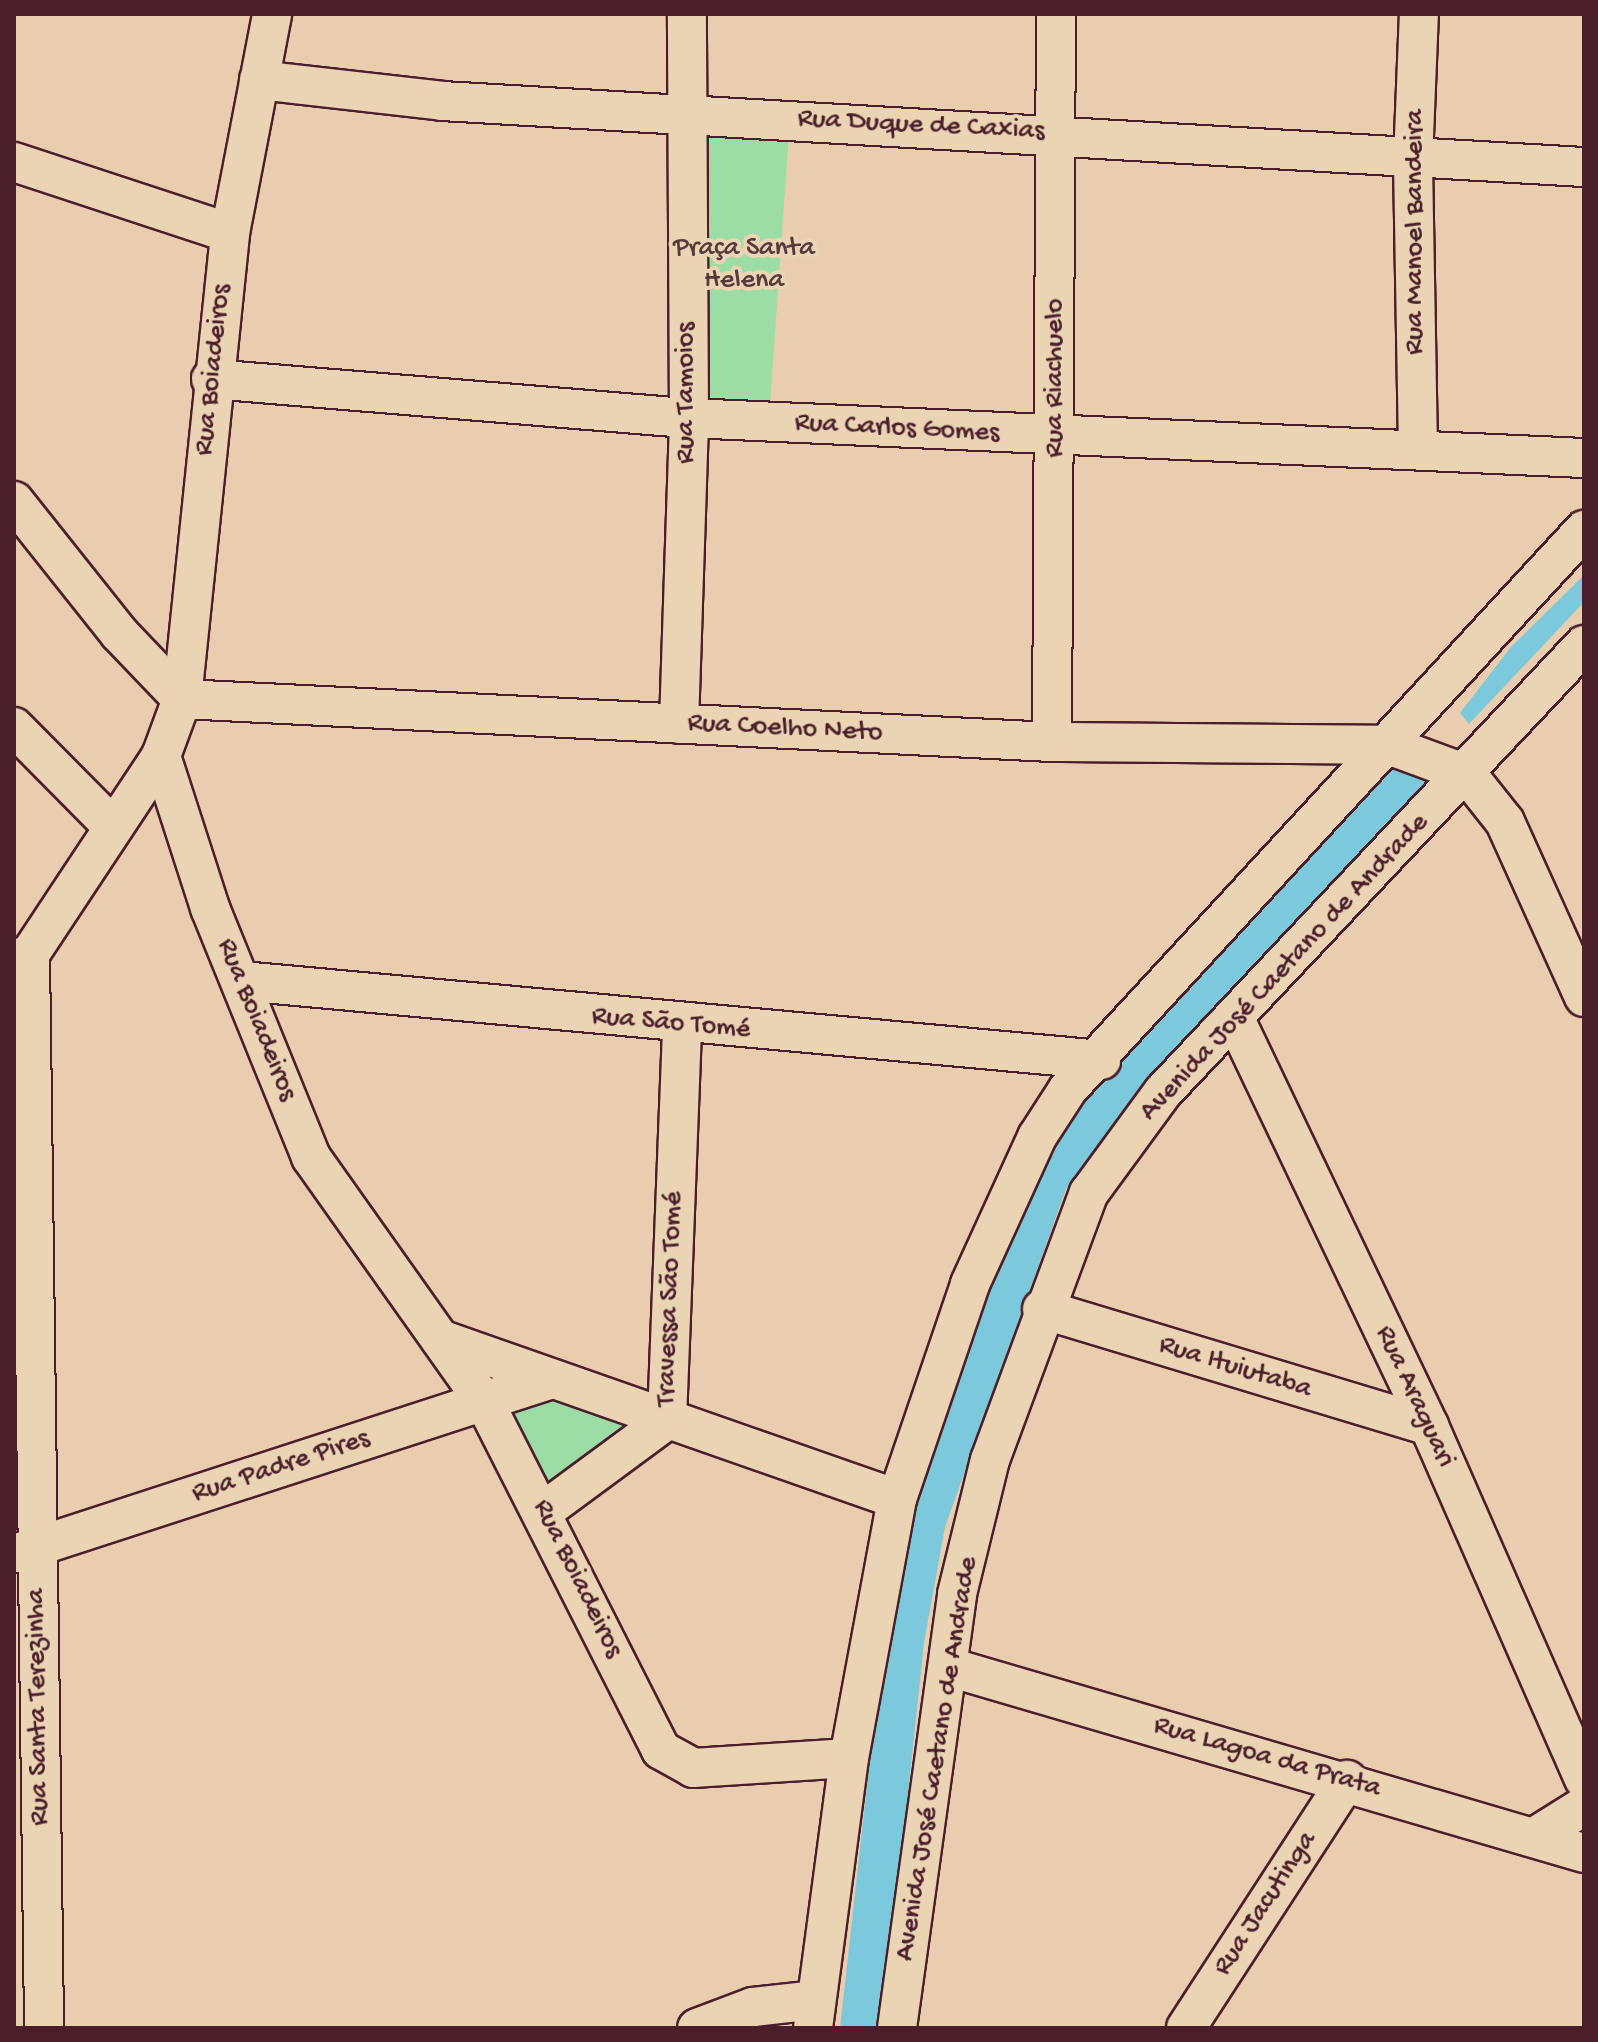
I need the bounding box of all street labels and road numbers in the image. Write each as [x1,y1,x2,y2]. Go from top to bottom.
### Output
street label: Rua Duque de Caxias [797,103,1045,149]
street label: Rua Manoel Bandeira [1399,109,1433,355]
street label: Rua Boiadeiros [188,283,240,457]
street label: Rua Riachuelo [1039,298,1073,458]
street label: Rua Tamoios [670,322,704,464]
street label: Rua Carlos Gomes [794,407,1000,451]
street label: Rua Coelho Neto [687,707,883,751]
street label: Avenida José Caetano de Andrade [1133,807,1437,1129]
street label: Rua Boiadeiros [208,934,304,1106]
street label: Rua São Tomé [590,1000,752,1048]
street label: Travessa São Tomé [650,1191,692,1407]
street label: Rua Araguari [1367,1321,1461,1473]
street label: Rua Ituiutaba [1155,1329,1315,1407]
street label: Rua Padre Pires [188,1423,374,1511]
street label: Rua Boiadeiros [524,1494,630,1664]
street label: Avenida José Caetano de Andrade [889,1555,987,1963]
street label: Rua Santa Terezinha [20,1588,58,1826]
street label: Rua Lagoa da Prata [1149,1709,1385,1807]
street label: Rua Jacutinga [1207,1826,1325,1982]

